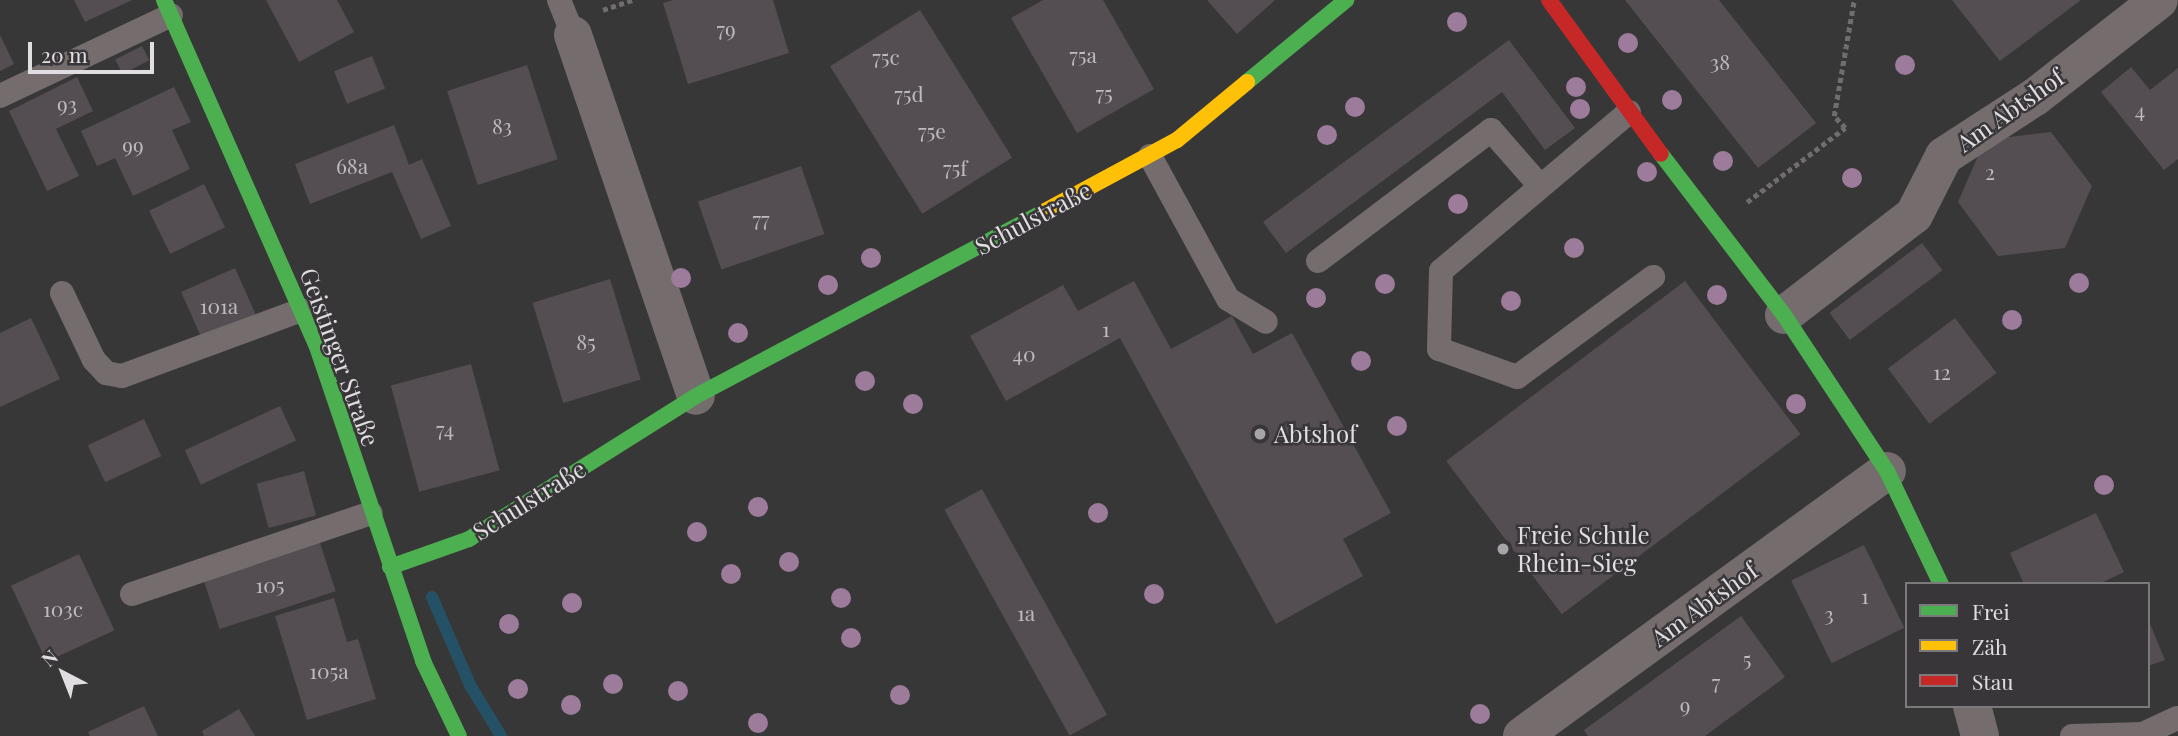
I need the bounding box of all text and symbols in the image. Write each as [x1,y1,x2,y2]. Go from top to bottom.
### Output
house number: 79 [716,15,736,41]
scale bar [32,28,158,72]
text: 20 m [41,40,88,68]
house number: 75a [1069,41,1097,67]
house number: 75c [872,43,900,69]
house number: 38 [1710,48,1730,74]
street label: Am Abtshof [1950,62,2070,158]
house number: 75 [1095,79,1113,105]
house number: 75d [894,80,924,106]
house number: 93 [57,90,77,116]
house number: 4 [2135,96,2145,122]
house number: 83 [492,112,512,138]
house number: 75e [918,117,946,143]
house number: 99 [122,131,144,157]
house number: 68a [336,152,368,178]
house number: 75f [943,154,967,180]
house number: 2 [1985,158,1995,184]
street label: Schulstraße [970,175,1096,261]
house number: 77 [752,205,770,231]
street label: Geistinger Straße [294,264,386,450]
house number: 101a [200,292,238,318]
house number: 1 [1102,315,1110,341]
house number: 85 [576,328,596,354]
house number: 40 [1013,340,1035,366]
house number: 12 [1933,358,1951,384]
house number: 74 [436,415,454,441]
place label: Abtshof [1274,420,1357,448]
marker: Abtshof [1252,426,1268,442]
street label: Schulstraße [467,454,591,546]
place label: Freie Schule Rhein-Sieg [1517,521,1650,577]
marker: Freie Schule Rhein-Sieg [1495,541,1511,557]
street label: Am Abtshof [1645,555,1763,653]
house number: 105 [255,571,285,597]
house number: 1 [1861,582,1869,608]
legend [1905,582,2150,708]
house number: 103c [43,595,83,621]
text: Frei [1972,597,2010,625]
house number: 1a [1017,599,1035,625]
house number: 3 [1824,600,1834,626]
text: Zäh [1972,632,2007,660]
north arrow [28,638,98,708]
text: N [35,643,63,672]
house number: 5 [1743,645,1751,671]
house number: 105a [309,657,349,683]
text: Stau [1972,667,2013,695]
house number: 7 [1712,668,1720,694]
house number: 9 [1680,691,1690,717]

